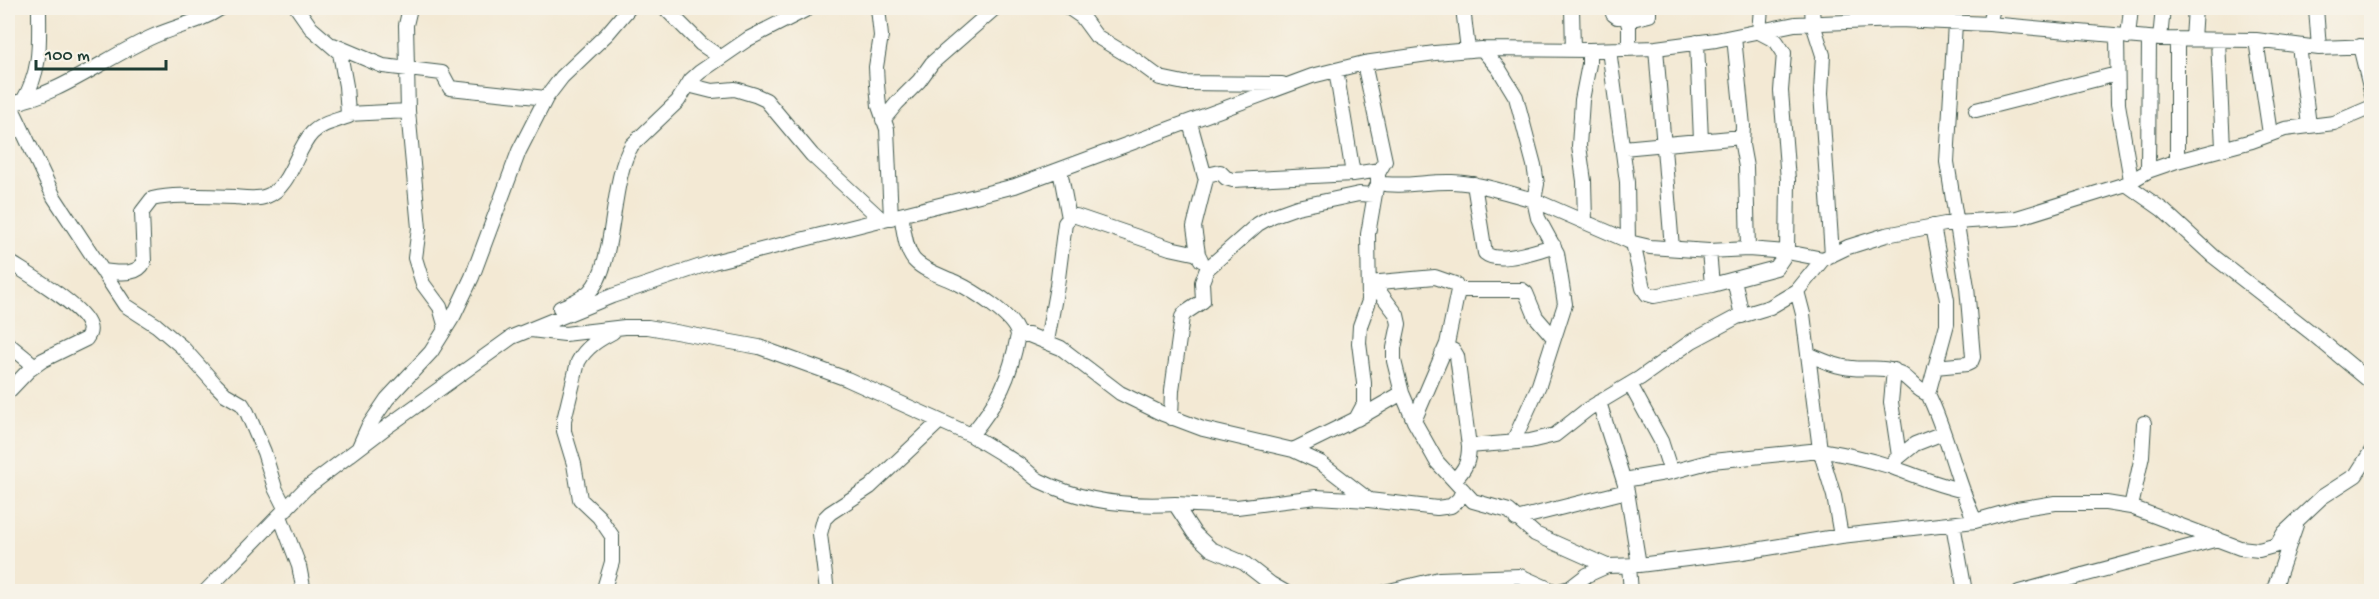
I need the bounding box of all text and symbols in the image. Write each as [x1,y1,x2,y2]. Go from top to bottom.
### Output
scale bar [36,33,166,71]
text: 100 m [44,46,90,67]

